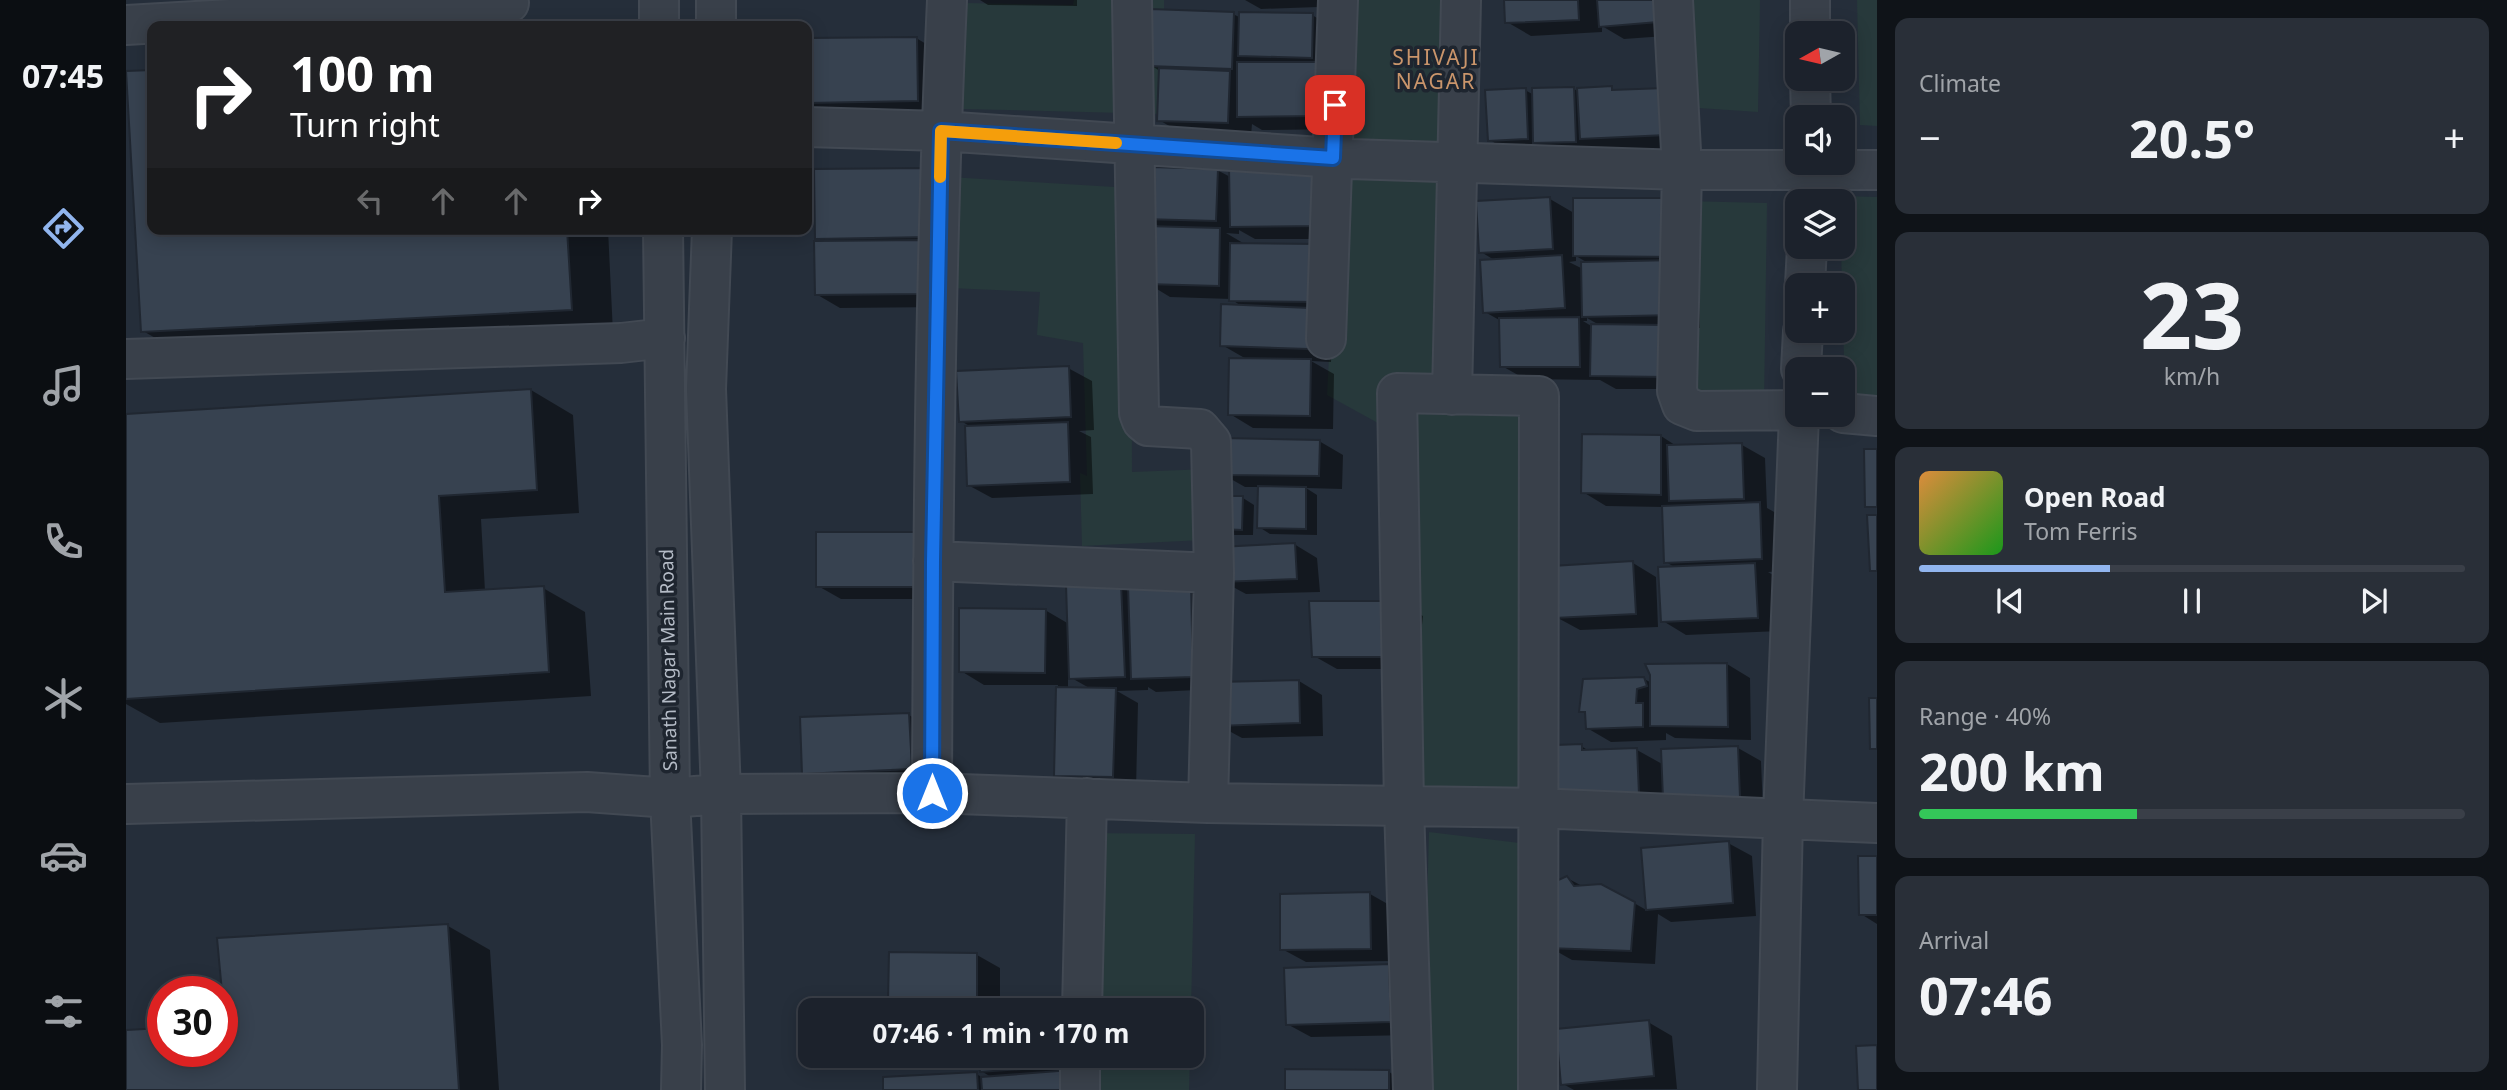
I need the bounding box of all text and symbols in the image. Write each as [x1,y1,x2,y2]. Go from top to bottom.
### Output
north arrow [1785,21,1855,91]
map controls [1785,21,1855,427]
text: 100 m [290,40,435,106]
district label: SHIVAJI NAGAR [1392,43,1480,95]
icon: right [175,49,266,140]
text: 07:45 [22,54,104,97]
text: Climate [1919,67,2001,99]
pin [1305,75,1365,135]
icon: arrive [1316,86,1354,124]
text: 20.5° [2129,102,2255,173]
text: Turn right [290,103,440,146]
button: sound [1785,105,1855,175]
text: − [1919,111,1941,163]
text: + [2443,111,2465,163]
icon: left [351,182,389,220]
icon: ahead [424,182,462,220]
icon: ahead [497,182,535,220]
icon: right [570,182,608,220]
button: layers [1785,189,1855,259]
icon: directions [39,204,88,253]
text: 23 [2140,252,2244,376]
button: + [1785,273,1855,343]
button: − [1785,357,1855,427]
text: km/h [2164,360,2220,392]
icon: music [39,361,88,410]
text: Open Road [2024,479,2166,515]
text: Tom Ferris [2024,515,2137,547]
icon: phone [39,517,88,566]
street label: Sanath Nagar Main Road [653,549,683,771]
icon: previous [1991,582,2029,620]
icon: pause [2173,582,2211,620]
icon: next [2355,582,2393,620]
icon: climate [39,674,88,723]
text: Range · 40% [1919,700,2051,732]
text: 200 km [1919,735,2105,806]
position arrow [895,756,969,830]
icon: car [39,831,88,880]
text: Arrival [1919,924,1989,956]
text: 07:46 [1919,959,2053,1030]
speed limit sign: 30 [147,976,238,1067]
icon: filters [39,987,88,1036]
text: 07:46 · 1 min · 170 m [873,1015,1129,1051]

